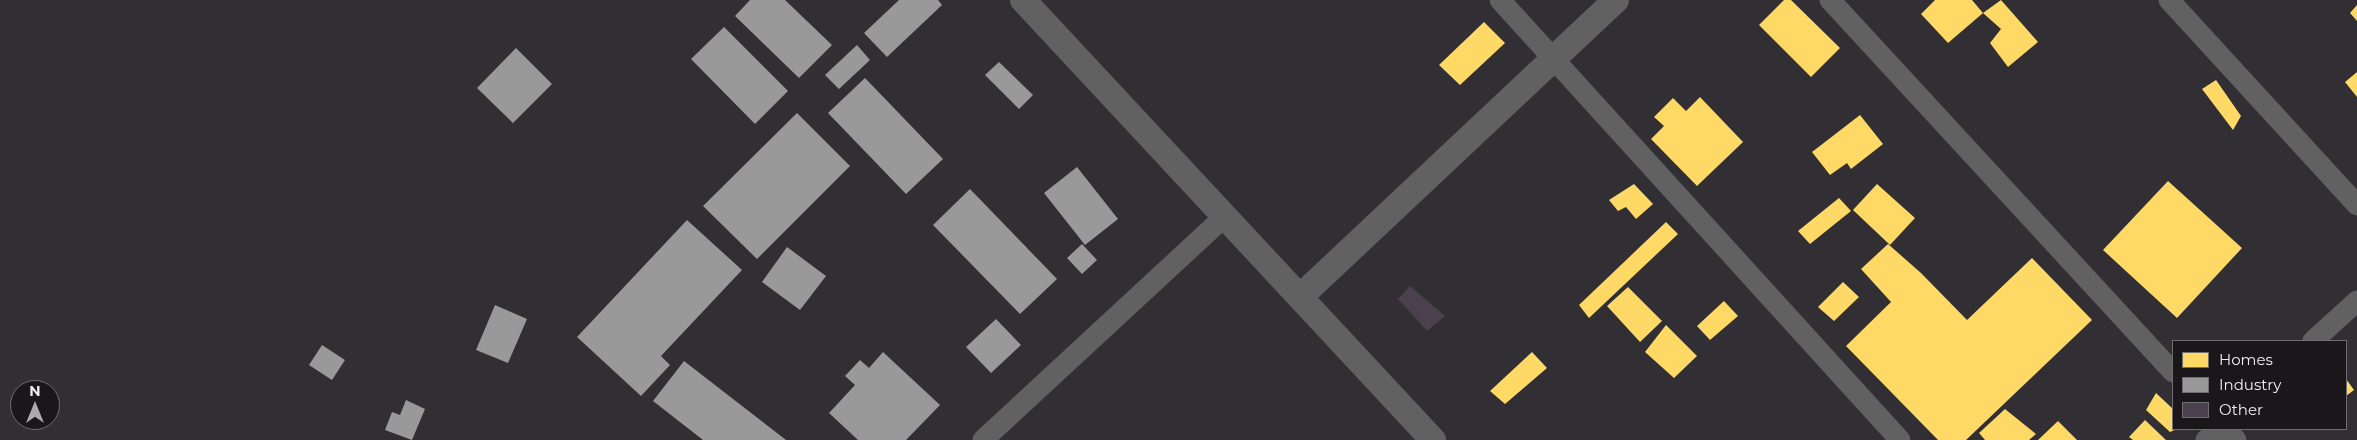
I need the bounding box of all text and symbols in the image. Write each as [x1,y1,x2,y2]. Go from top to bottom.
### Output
legend [2172,340,2347,430]
text: Homes [2219,350,2273,369]
text: Industry [2219,375,2281,394]
north arrow [10,380,60,430]
text: N [29,382,41,400]
text: Other [2219,400,2263,419]

